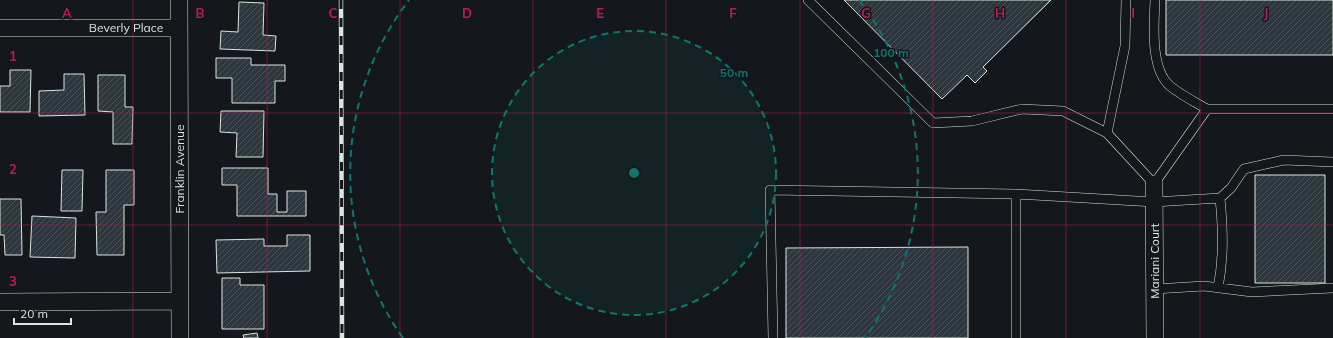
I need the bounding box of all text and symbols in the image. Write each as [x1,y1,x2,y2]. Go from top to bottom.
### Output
text: A [62,5,72,21]
text: B [196,5,205,21]
text: C [329,5,338,21]
text: D [462,5,472,21]
text: E [596,5,604,21]
text: F [729,5,737,21]
text: G [861,5,871,21]
text: H [995,5,1005,21]
text: I [1131,5,1135,21]
text: J [1264,5,1268,21]
street label: Beverly Place [89,20,163,35]
text: 100 m [873,45,909,60]
text: 1 [9,48,17,64]
text: 50 m [720,65,748,80]
street label: Franklin Avenue [172,124,187,214]
text: 2 [9,161,17,177]
centre of rings [627,166,641,180]
street label: Mariani Court [1147,223,1162,299]
text: 3 [9,273,17,289]
scale bar [14,300,71,326]
text: 20 m [20,306,48,321]

